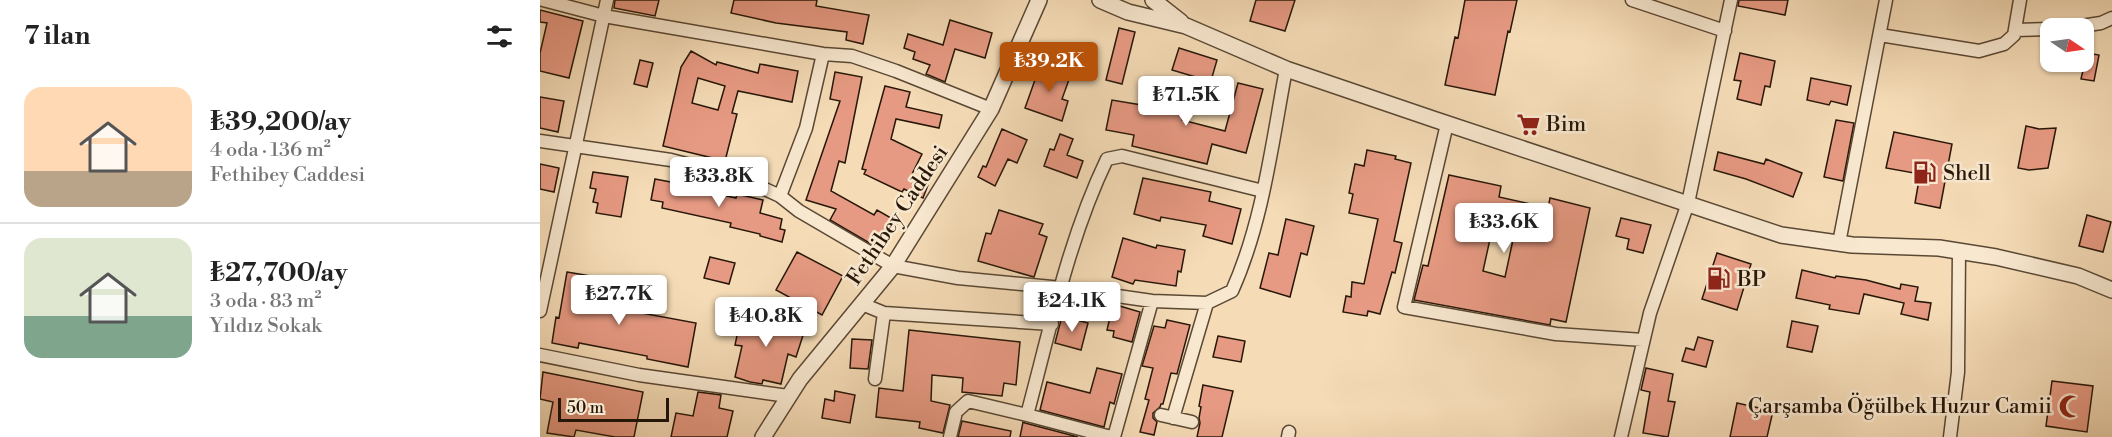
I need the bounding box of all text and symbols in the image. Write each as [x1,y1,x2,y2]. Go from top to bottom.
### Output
north arrow [2040,18,2094,72]
map controls [2040,18,2094,72]
text: 7 ilan [24,20,90,52]
icon: filters [483,20,516,53]
pin: ₺39.2K [1000,42,1098,93]
text: ₺39.2K [1014,49,1084,74]
pin: ₺71.5K [1137,76,1235,127]
text: ₺71.5K [1152,83,1220,108]
text: ₺39,200/ay [210,106,351,138]
icon: home [72,111,144,183]
supermarket icon: Bim [1515,111,1541,137]
place label: Bim [1545,112,1586,138]
text: 4 oda · 136 m² [210,138,331,163]
street label: Fethibey Caddesi [842,141,954,290]
pin: ₺33.8K [670,157,768,208]
fuel station icon: Shell [1912,160,1938,186]
place label: Shell [1943,161,1991,187]
text: Fethibey Caddesi [210,163,365,188]
text: ₺33.8K [684,164,754,189]
pin: ₺33.6K [1455,203,1553,254]
text: ₺33.6K [1469,210,1539,235]
text: ₺27,700/ay [210,257,347,289]
icon: home [72,262,144,334]
fuel station icon: BP [1706,266,1732,292]
place label: BP [1736,267,1766,293]
pin: ₺27.7K [570,275,668,326]
text: ₺27.7K [585,282,653,307]
pin: ₺24.1K [1023,282,1121,333]
text: 3 oda · 83 m² [210,289,321,314]
text: ₺24.1K [1037,289,1107,314]
pin: ₺40.8K [717,297,815,348]
text: ₺40.8K [729,304,803,329]
text: Yıldız Sokak [210,314,322,339]
place label: Çarşamba Öğülbek Huzur Camii [1748,392,2052,420]
mosque icon: Çarşamba Öğülbek Huzur Camii [2057,393,2083,419]
scale bar [558,395,669,422]
text: 50 m [567,398,604,418]

